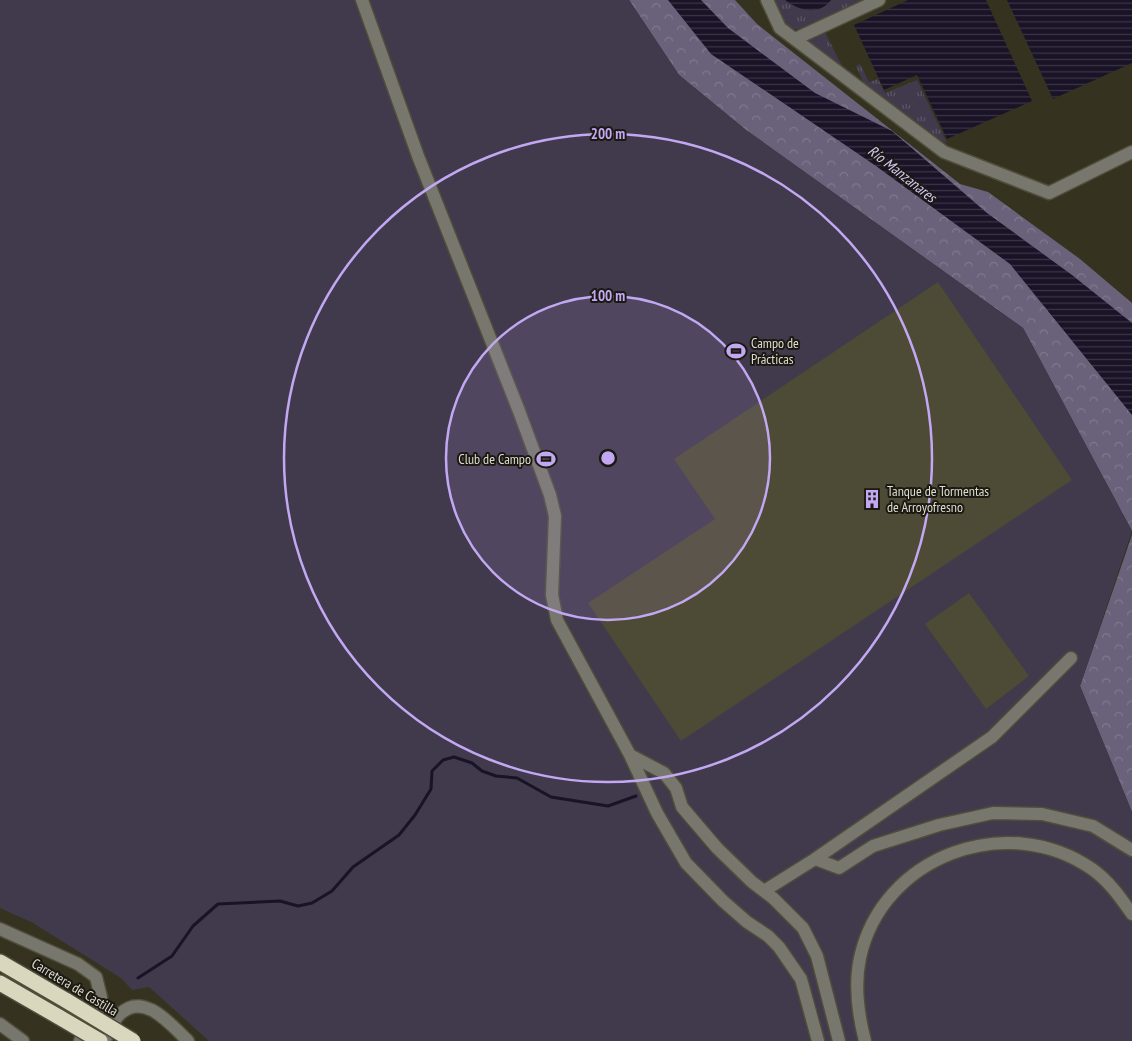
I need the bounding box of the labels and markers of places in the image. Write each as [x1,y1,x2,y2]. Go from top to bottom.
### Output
place label: Campo de Prácticas [751,334,799,368]
sports icon: Campo de Prácticas [725,340,747,362]
sports icon: Club de Campo [535,448,557,470]
centre of rings [599,449,617,467]
place label: Club de Campo [458,450,531,468]
place label: Tanque de Tormentas de Arroyofresno [887,482,989,516]
building icon: Tanque de Tormentas de Arroyofresno [861,488,883,510]

